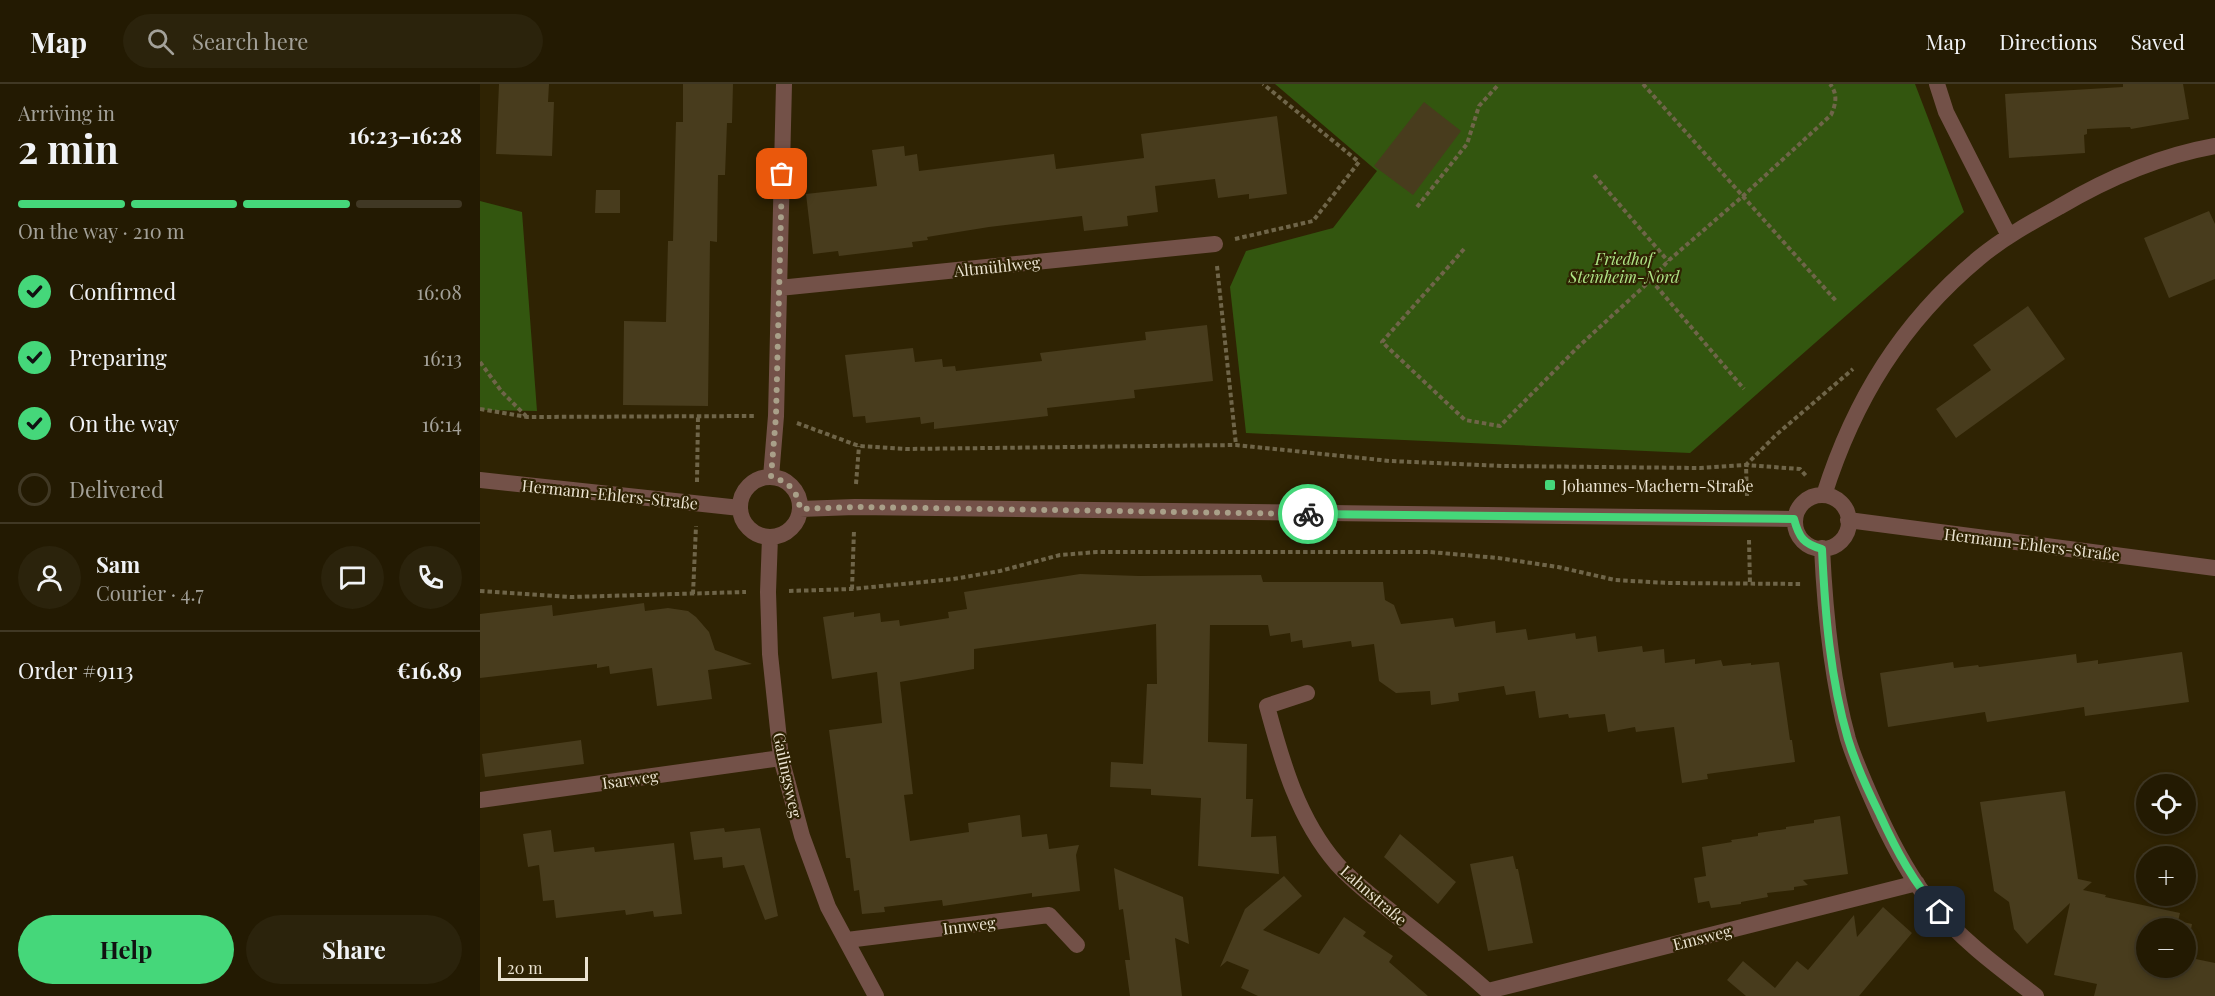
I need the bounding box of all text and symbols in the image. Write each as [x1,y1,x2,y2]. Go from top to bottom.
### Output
search box [123,14,543,68]
text: Map [30,23,87,60]
icon: search [144,25,177,58]
text: Search here [192,26,308,56]
text: Map [1925,27,1966,55]
text: Directions [1999,27,2097,55]
text: Saved [2130,27,2185,55]
text: Arriving in [18,99,115,126]
text: 16:23–16:28 [349,120,462,150]
text: 2 min [18,122,119,174]
pin [756,148,807,199]
icon: bag [765,157,798,190]
text: On the way · 210 m [18,217,185,244]
park label: Friedhof Steinheim-Nord [1568,248,1681,287]
street label: Altmühlweg [952,251,1042,281]
icon: check [18,275,51,308]
text: Confirmed [69,276,176,306]
text: 16:08 [417,278,462,305]
icon: check [18,341,51,374]
text: Preparing [69,342,167,372]
text: 16:13 [423,344,462,371]
icon: check [18,407,51,440]
text: On the way [69,408,179,438]
text: 16:14 [422,410,462,437]
text: Delivered [69,474,164,504]
street label: Hermann-Ehlers-Straße [521,474,699,514]
place label: Johannes-Machern-Straße [1561,475,1754,496]
marker: Johannes-Machern-Straße [1543,478,1557,492]
courier [1278,484,1338,544]
icon: bike [1292,498,1325,531]
street label: Hermann-Ehlers-Straße [1943,523,2121,565]
button: person [18,546,81,609]
button: chat [321,546,384,609]
button: phone [399,546,462,609]
text: Sam [96,549,140,579]
text: Courier · 4.7 [96,579,204,606]
text: Order #9113 [18,655,133,685]
text: €16.89 [397,655,462,685]
street label: Gailingsweg [769,730,807,820]
street label: Isarweg [601,765,660,793]
map controls [2136,774,2196,978]
button: locate [2136,774,2196,834]
button: + [2136,846,2196,906]
street label: Lahnstraße [1336,860,1412,930]
pin [1914,886,1965,937]
icon: home [1923,895,1956,928]
street label: Innweg [941,911,997,939]
button: Help [18,915,234,984]
button: Share [246,915,462,984]
button: − [2136,918,2196,978]
street label: Emsweg [1670,919,1734,954]
scale bar [498,954,588,982]
text: 20 m [507,957,542,978]

